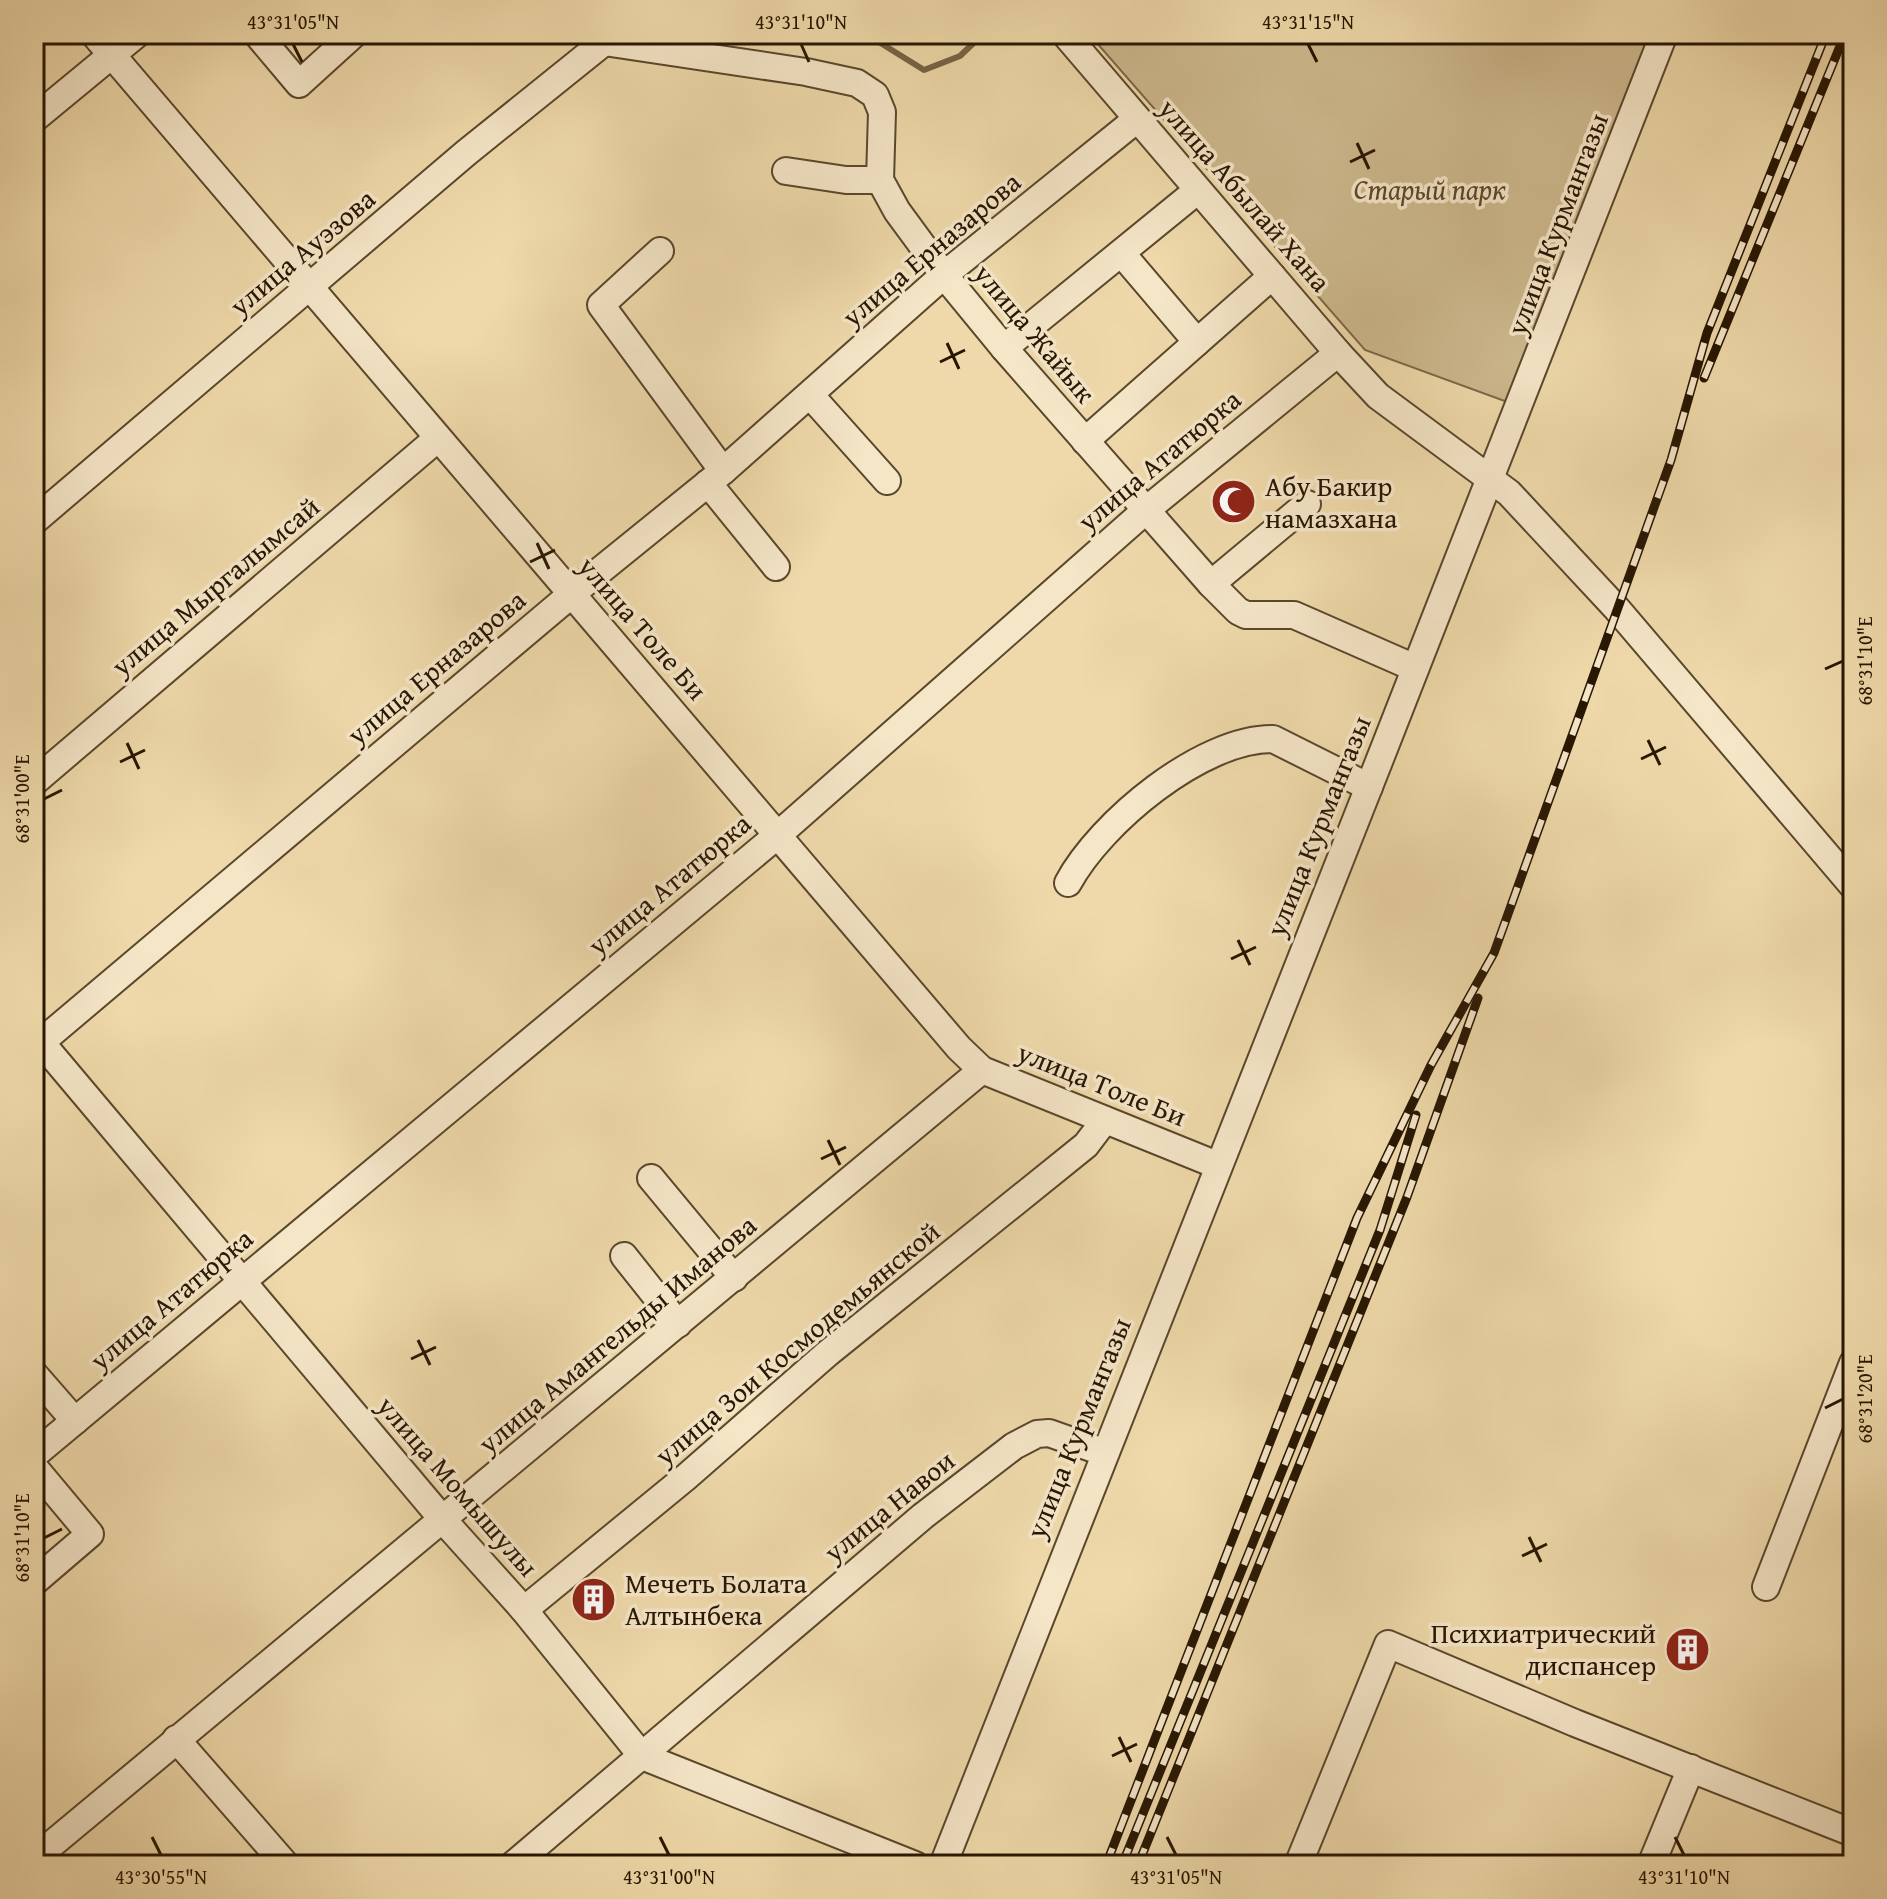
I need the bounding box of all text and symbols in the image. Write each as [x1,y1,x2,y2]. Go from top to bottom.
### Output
text: 43°31'05"N [247,7,339,36]
text: 43°31'10"N [755,7,847,36]
text: 43°31'15"N [1262,7,1354,36]
street label: улица Абылай Хана [1149,88,1341,301]
street label: улица Курмангазы [1495,107,1618,342]
street label: улица Ерназарова [832,161,1030,336]
park label: Старый парк [1354,168,1506,209]
street label: улица Ауэзова [219,178,384,326]
street label: улица Жайык [964,253,1106,412]
street label: улица Ататюрка [1067,378,1250,541]
place label: Абу Бакир намазхана [1265,465,1398,538]
mosque icon: Абу Бакир намазхана [1210,478,1258,526]
street label: улица Мыргалымсай [101,486,328,686]
street label: улица Толе Би [569,546,718,709]
street label: улица Ерназарова [337,579,535,754]
text: 68°31'10"E [1850,617,1879,705]
street label: улица Курмангазы [1254,709,1381,943]
text: 68°31'00"E [7,755,36,843]
street label: улица Ататюрка [577,802,760,965]
street label: улица Толе Би [1011,1031,1193,1136]
street label: улица Амангельды Иманова [468,1204,765,1463]
street label: улица Зои Космодемьянской [644,1211,948,1475]
street label: улица Ататюрка [79,1217,262,1380]
street label: улица Курмангазы [1014,1311,1141,1545]
text: 68°31'20"E [1850,1355,1879,1443]
street label: улица Момышулы [367,1385,549,1585]
street label: улица Навои [814,1440,963,1572]
text: 68°31'10"E [7,1494,36,1582]
place label: Мечеть Болата Алтынбека [625,1562,808,1635]
building icon: Мечеть Болата Алтынбека [570,1575,618,1623]
place label: Психиатрический диспансер [1431,1612,1656,1685]
building icon: Психиатрический диспансер [1663,1625,1711,1673]
text: 43°30'55"N [115,1862,207,1891]
text: 43°31'00"N [623,1862,715,1891]
text: 43°31'05"N [1130,1862,1222,1891]
text: 43°31'10"N [1638,1862,1730,1891]

